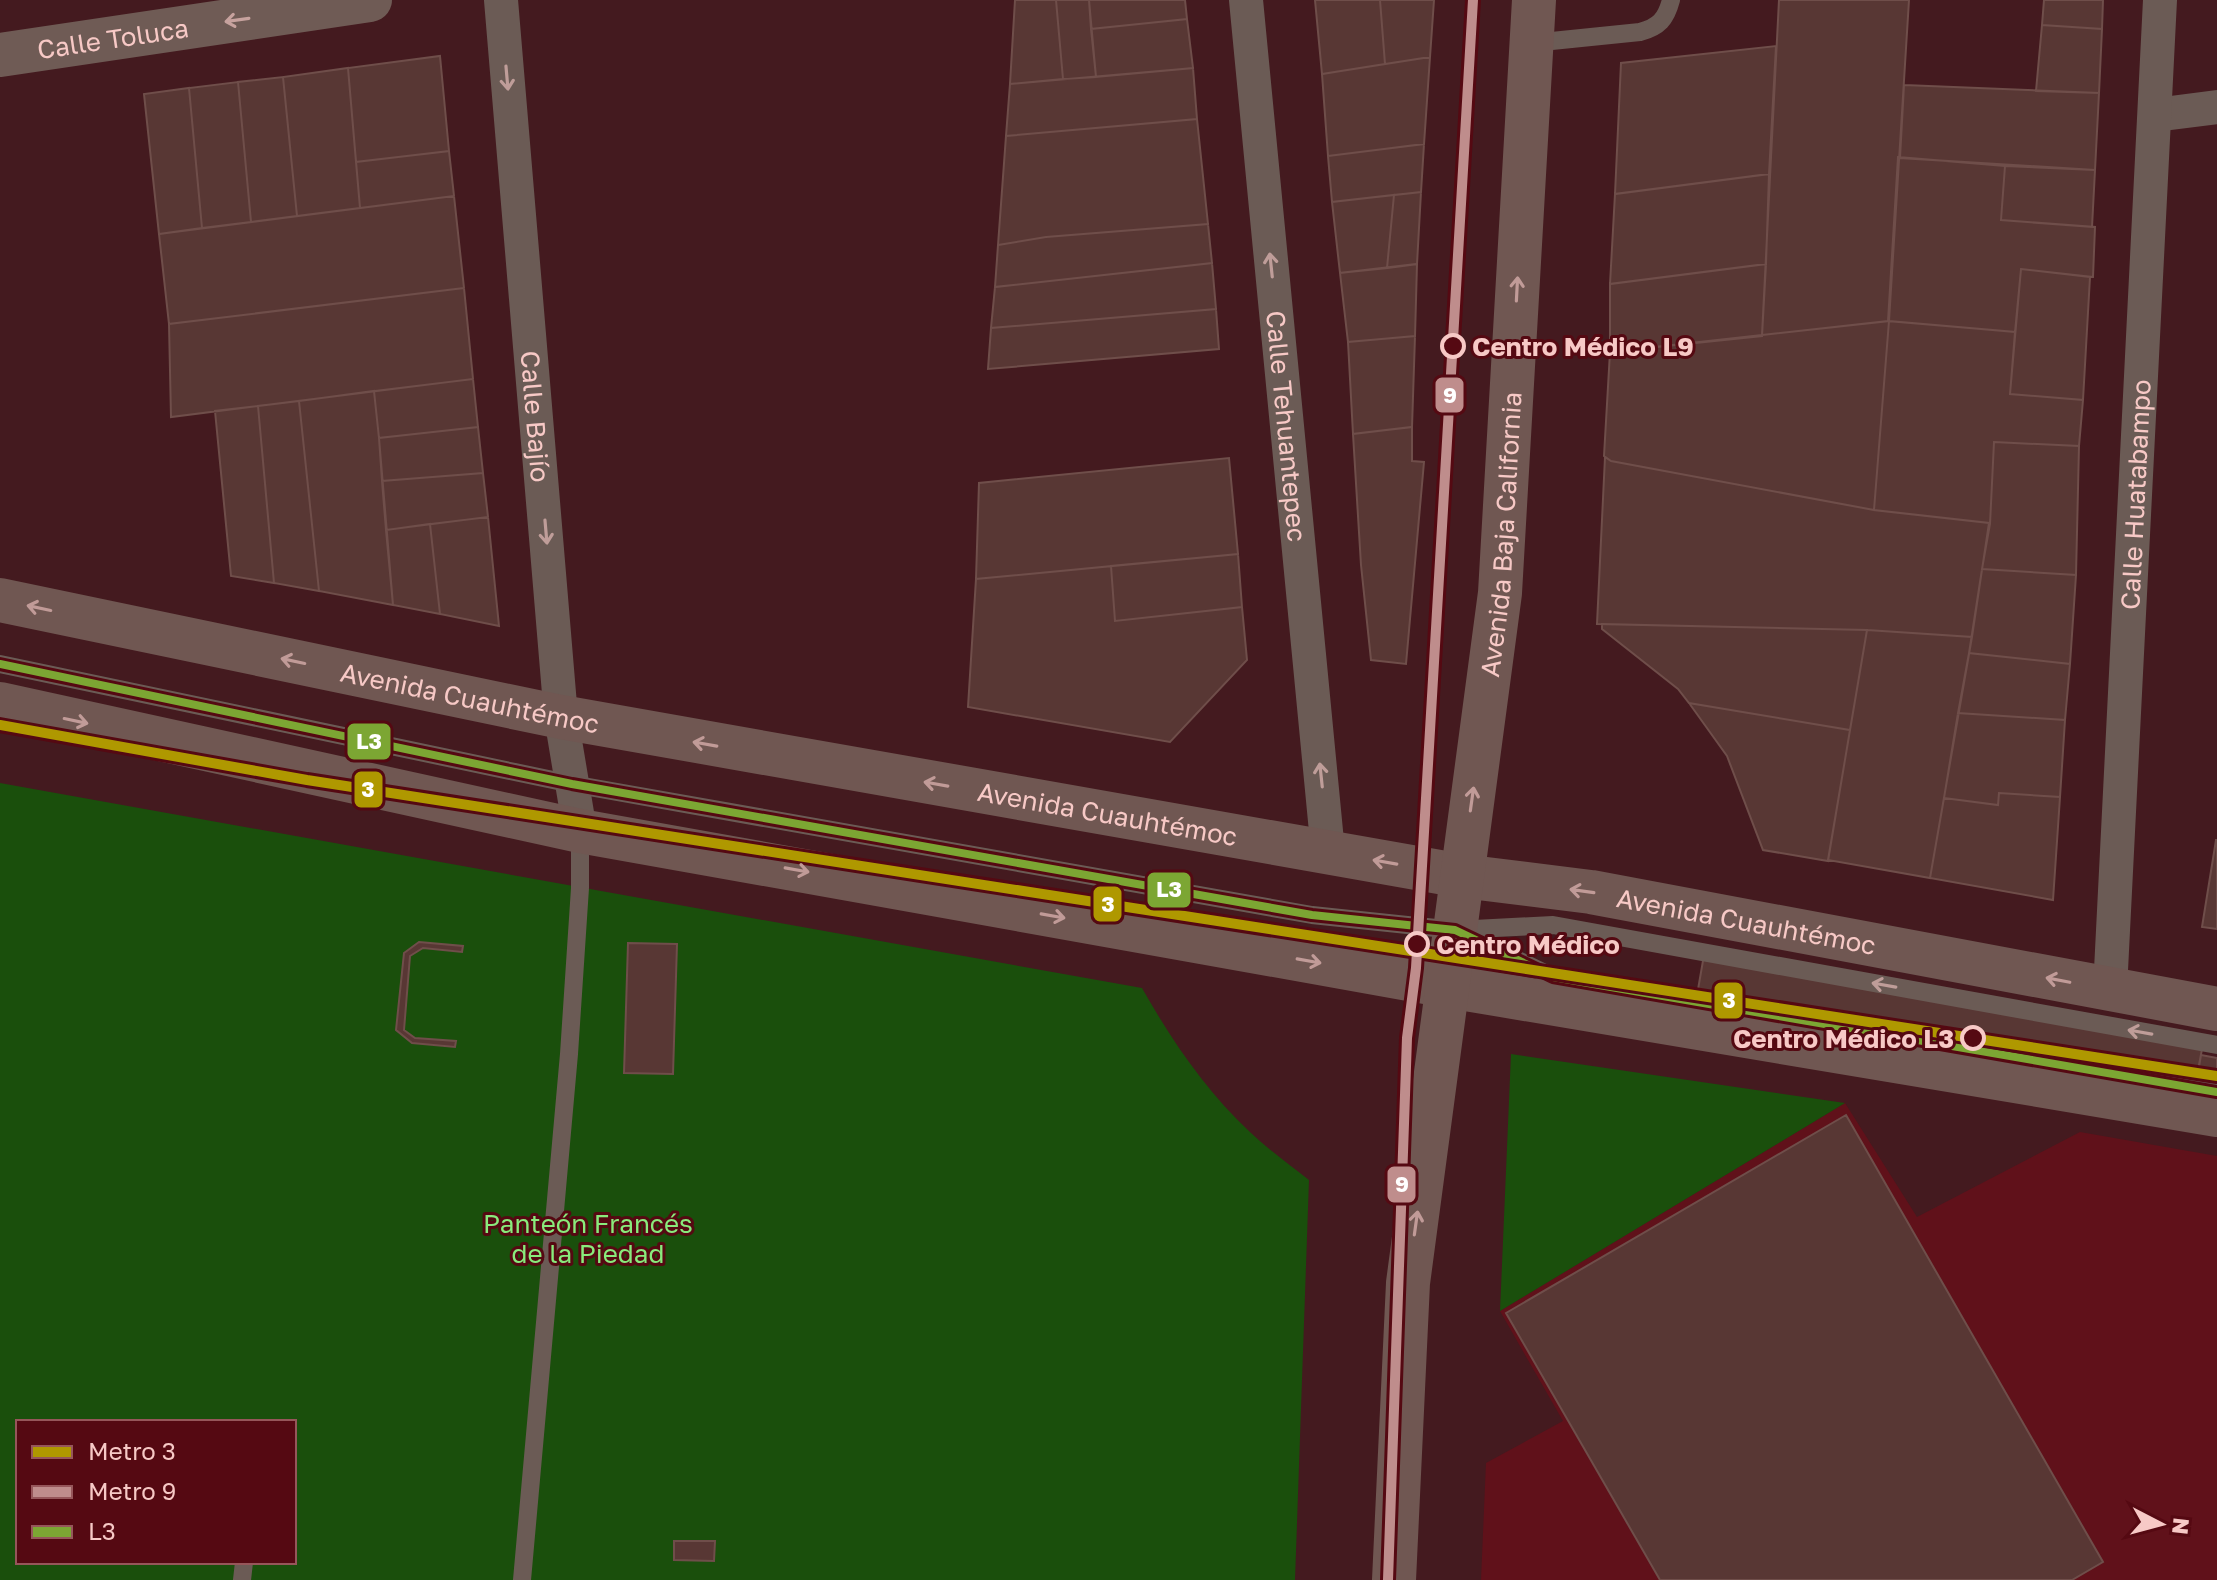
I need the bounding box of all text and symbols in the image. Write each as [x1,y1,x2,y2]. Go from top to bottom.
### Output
street label: Calle Toluca [35,12,191,65]
one-way arrow [225,13,250,28]
one-way arrow [500,64,515,91]
one-way arrow [1264,252,1279,279]
one-way arrow [1510,276,1525,303]
street label: Calle Tehuantepec [1260,309,1314,543]
place label: Centro Médico L9 [1472,331,1694,362]
marker: Centro Médico L9 [1441,334,1465,358]
street label: Calle Bajío [515,349,557,484]
line badge: 9 [1434,376,1465,414]
street label: Calle Huatabampo [2114,379,2156,611]
text: 9 [1443,381,1457,408]
street label: Avenida Baja California [1473,391,1527,679]
one-way arrow [538,518,553,545]
one-way arrow [26,600,52,615]
one-way arrow [281,653,306,668]
street label: Avenida Cuauhtémoc [338,656,602,739]
one-way arrow [63,714,89,729]
line badge: L3 [346,722,392,761]
text: L3 [356,727,382,754]
one-way arrow [693,735,718,750]
one-way arrow [1313,762,1328,788]
line badge: 3 [353,770,384,809]
text: 3 [361,775,375,802]
street label: Avenida Cuauhtémoc [975,775,1240,852]
one-way arrow [924,776,949,791]
one-way arrow [1465,786,1480,812]
one-way arrow [1373,854,1399,869]
one-way arrow [784,863,809,878]
line badge: L3 [1146,871,1192,909]
text: L3 [1156,875,1182,902]
street label: Avenida Cuauhtémoc [1614,882,1878,960]
one-way arrow [1570,883,1595,898]
line badge: 3 [1092,885,1123,923]
text: 3 [1101,890,1115,917]
one-way arrow [1040,909,1065,924]
place label: Centro Médico [1436,929,1620,960]
marker: Centro Médico [1405,932,1429,956]
one-way arrow [1296,955,1321,970]
one-way arrow [2045,972,2071,987]
one-way arrow [1872,977,1898,992]
line badge: 3 [1713,981,1744,1020]
text: 3 [1722,986,1736,1013]
place label: Centro Médico L3 [1733,1023,1954,1054]
one-way arrow [2128,1023,2153,1038]
marker: Centro Médico L3 [1961,1026,1985,1050]
line badge: 9 [1386,1165,1417,1204]
text: 9 [1395,1170,1409,1197]
park label: Panteón Francés de la Piedad [483,1208,693,1269]
one-way arrow [1409,1211,1424,1236]
legend [16,1420,296,1564]
text: Metro 3 [88,1436,176,1465]
text: Metro 9 [88,1476,176,1505]
north arrow [2121,1484,2201,1564]
text: L3 [88,1516,116,1545]
text: N [2167,1516,2196,1536]

